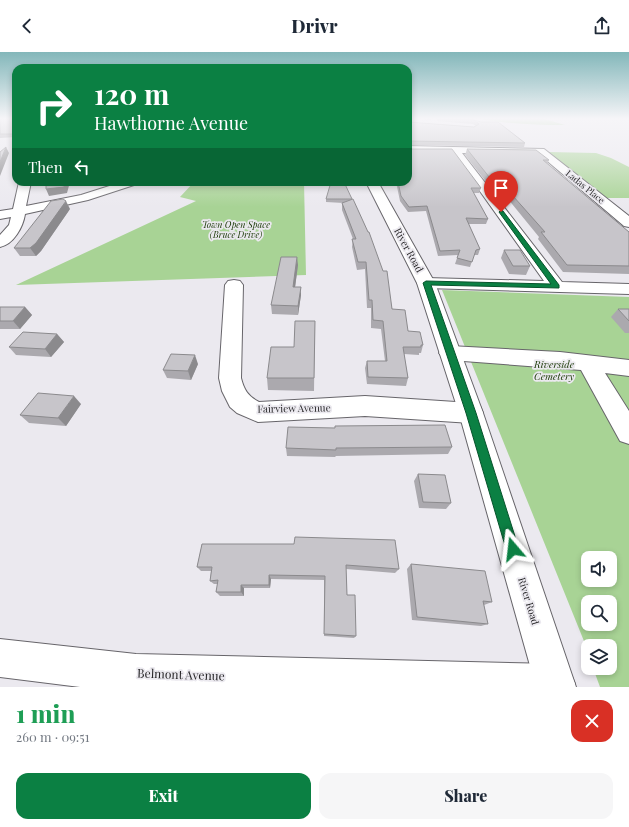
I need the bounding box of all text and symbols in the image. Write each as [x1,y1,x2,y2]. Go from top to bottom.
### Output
text: Drivr [291,14,338,38]
icon: back [16,15,38,37]
icon: share [591,15,613,37]
text: 120 m [94,75,169,112]
icon: right [28,80,80,132]
text: Hawthorne Avenue [94,111,248,135]
icon: left [71,156,93,178]
text: Then [28,157,63,177]
street label: Ladas Place [564,167,608,206]
pin [484,171,518,212]
icon: arrive [490,177,512,199]
park label: Town Open Space (Bruce Drive) [202,218,270,240]
street label: River Road [391,225,427,275]
park label: Riverside Cemetery [533,357,575,383]
street label: Fairview Avenue [257,400,331,416]
position arrow [492,528,534,570]
map controls [581,551,617,675]
button: sound [581,551,617,587]
street label: River Road [515,576,543,627]
button: search [581,595,617,631]
button: layers [581,639,617,675]
street label: Belmont Avenue [137,664,225,684]
text: 1 min [16,697,75,729]
button: close [571,700,613,742]
text: 260 m · 09:51 [16,728,90,745]
button: Exit [16,773,311,819]
button: Share [319,773,613,819]

